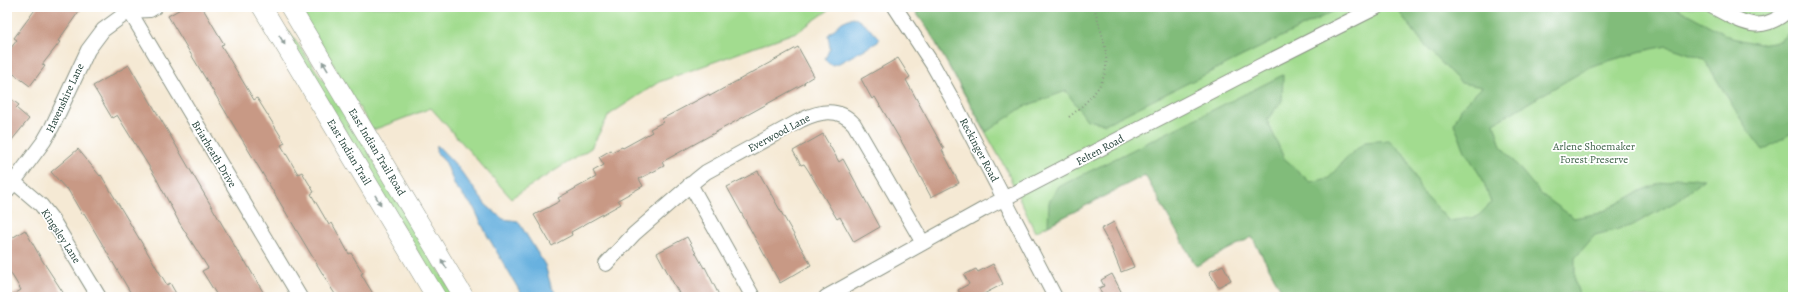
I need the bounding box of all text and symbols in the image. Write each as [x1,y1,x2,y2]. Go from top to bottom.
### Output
one-way arrow [278,34,285,46]
one-way arrow [322,60,329,72]
street label: Havenshire Lane [42,61,88,135]
street label: East Indian Trail Road [345,105,409,199]
street label: Everwood Lane [745,110,813,156]
street label: Reckinger Road [956,115,1002,185]
street label: East Indian Trail [323,116,375,188]
street label: Briarheath Drive [188,118,240,190]
street label: Felten Road [1073,131,1127,169]
park label: Arlene Shoemaker Forest Preserve [1552,139,1635,167]
one-way arrow [374,194,381,206]
street label: Kingsley Lane [38,206,84,266]
one-way arrow [440,259,448,269]

